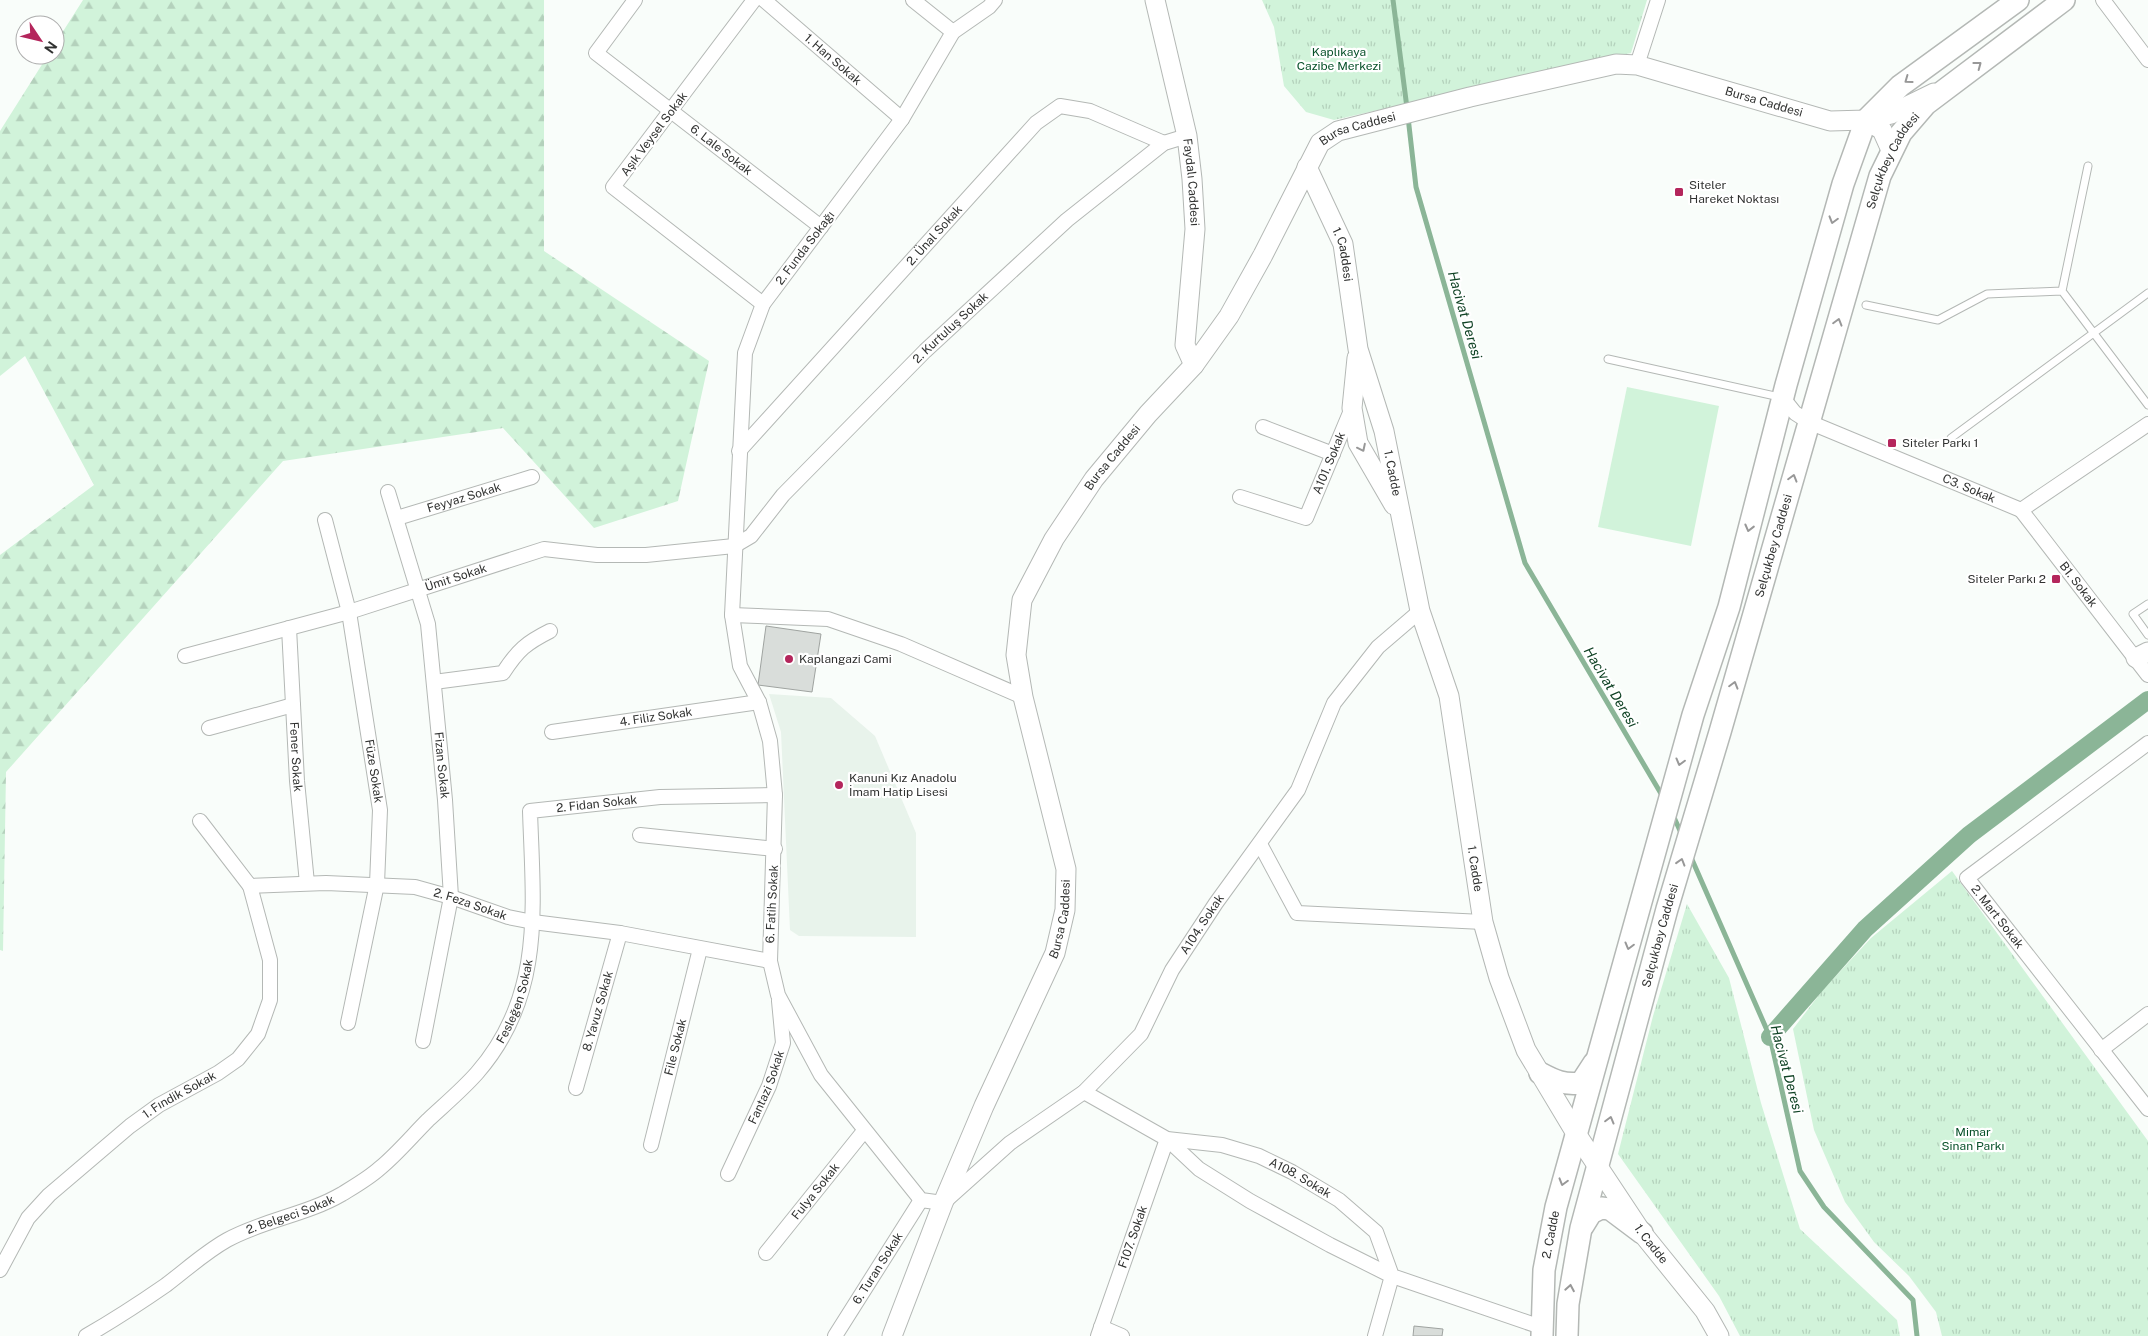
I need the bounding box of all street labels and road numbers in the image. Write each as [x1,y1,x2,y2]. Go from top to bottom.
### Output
street label: 1. Han Sokak [801,31,865,88]
street label: Bursa Caddesi [1723,84,1804,120]
street label: Aşık Veysel Sokak [618,89,690,179]
street label: Bursa Caddesi [1317,109,1397,149]
street label: Selçukbey Caddesi [1864,110,1922,211]
street label: 6. Lale Sokak [688,122,755,178]
street label: Faydalı Caddesi [1180,137,1202,226]
street label: 2. Ünal Sokak [904,202,965,268]
street label: 2. Funda Sokağı [773,208,837,288]
street label: 1. Caddesi [1329,225,1355,282]
street label: 2. Kurtuluş Sokak [910,289,991,366]
street label: Bursa Caddesi [1082,422,1143,493]
street label: A101. Sokak [1310,429,1348,496]
street label: 1. Cadde [1381,449,1404,497]
street label: C3. Sokak [1940,471,1998,506]
street label: Feyyaz Sokak [425,480,503,515]
street label: Selçukbey Caddesi [1752,493,1795,599]
street label: B1. Sokak [2057,559,2100,610]
street label: Ümit Sokak [423,561,489,594]
street label: 4. Filiz Sokak [619,705,693,729]
street label: Fener Sokak [287,722,305,793]
street label: Fizan Sokak [431,731,452,800]
street label: Füze Sokak [362,738,386,804]
street label: 2. Fidan Sokak [555,792,638,815]
street label: 1. Cadde [1465,845,1485,893]
street label: 6. Fatih Sokak [763,864,781,944]
street label: Bursa Caddesi [1046,879,1073,961]
street label: Selçukbey Caddesi [1639,882,1681,989]
street label: 2. Mart Sokak [1968,882,2027,951]
street label: 2. Feza Sokak [432,885,509,923]
street label: A104. Sokak [1177,891,1227,957]
street label: Fesleğen Sokak [493,958,536,1046]
street label: 8. Yavuz Sokak [580,969,616,1053]
street label: File Sokak [662,1017,689,1077]
street label: Fantazi Sokak [745,1048,787,1126]
street label: 1. Fındik Sokak [140,1068,219,1122]
street label: A108. Sokak [1267,1155,1334,1201]
street label: Fulya Sokak [789,1160,842,1222]
street label: 2. Belgeci Sokak [244,1192,337,1237]
street label: F107. Sokak [1115,1204,1150,1270]
street label: 2. Cadde [1539,1209,1562,1260]
street label: 1. Cadde [1631,1222,1671,1267]
street label: 6. Turan Sokak [850,1230,906,1307]

